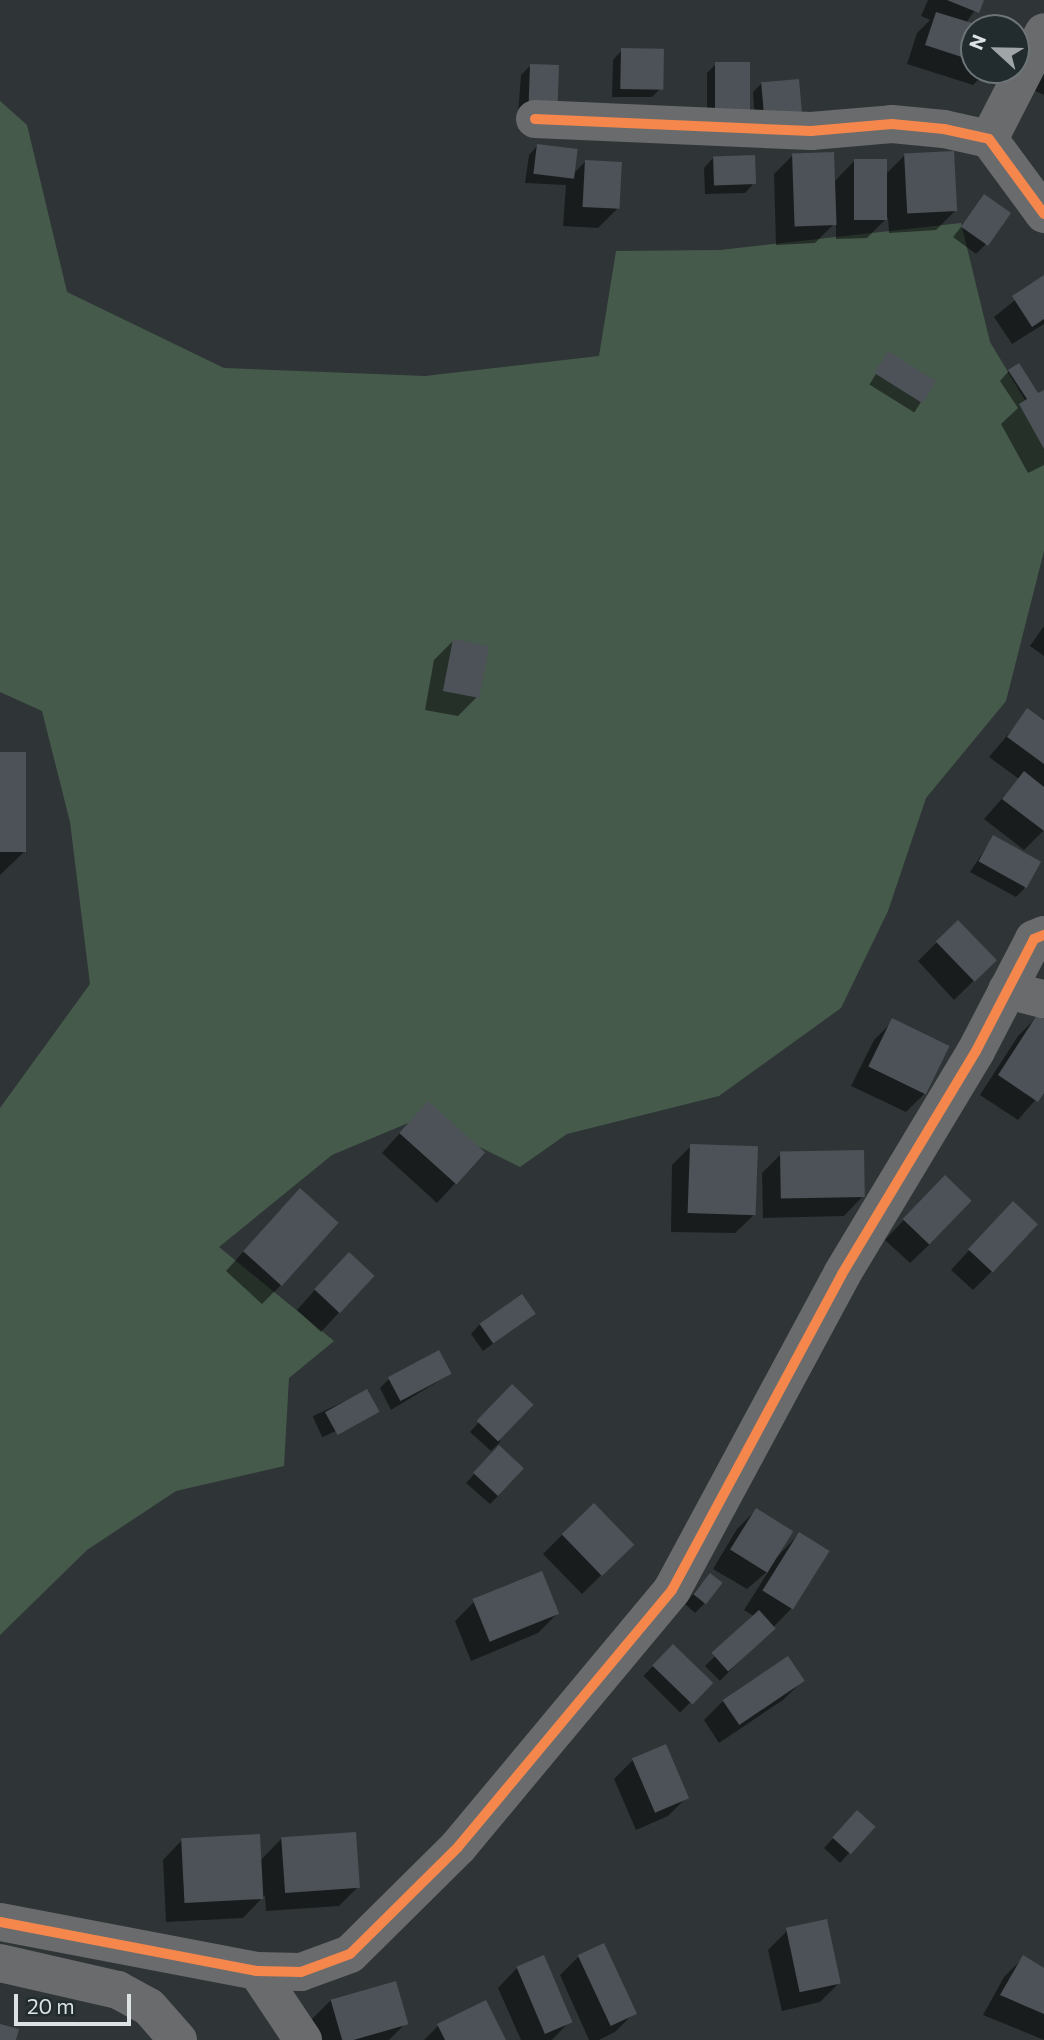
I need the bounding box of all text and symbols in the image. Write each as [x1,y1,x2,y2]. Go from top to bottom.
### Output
north arrow [960,14,1030,84]
text: N [964,31,990,53]
scale bar [18,1980,135,2024]
text: 20 m [27,1993,75,2018]

